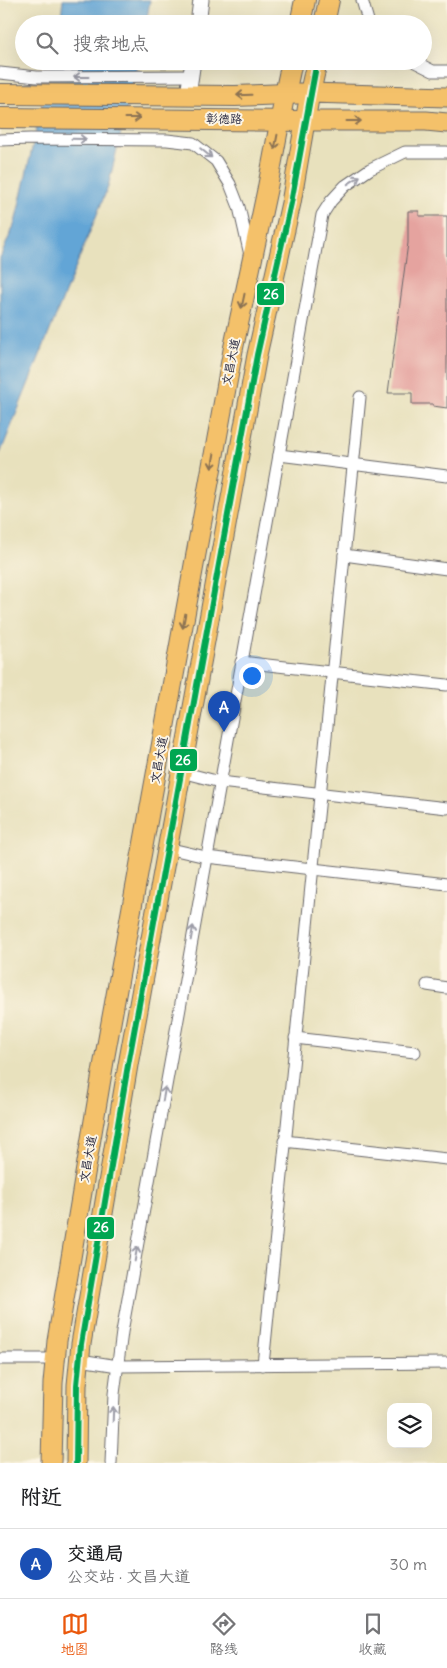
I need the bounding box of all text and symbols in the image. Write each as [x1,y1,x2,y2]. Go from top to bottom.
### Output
search box [15,15,432,70]
icon: search [33,29,61,57]
text: 搜索地点 [73,31,149,55]
one-way arrow [73,72,89,82]
one-way arrow [236,91,252,100]
street label: 彰德路 [206,111,242,126]
one-way arrow [125,114,141,123]
one-way arrow [346,116,362,126]
one-way arrow [70,134,87,144]
one-way arrow [271,134,280,150]
one-way arrow [199,147,212,158]
one-way arrow [347,175,361,185]
line badge: 26 [256,282,285,306]
text: 26 [263,285,279,303]
one-way arrow [238,293,248,309]
street label: 文昌大道 [219,337,242,387]
one-way arrow [208,453,218,469]
one-way arrow [179,612,188,628]
your location [239,663,265,689]
pin: A [208,691,240,732]
street label: 文昌大道 [147,735,170,785]
line badge: 26 [169,748,198,772]
text: 26 [175,751,191,769]
one-way arrow [188,926,198,942]
one-way arrow [160,1086,170,1102]
street label: 文昌大道 [76,1134,99,1184]
line badge: 26 [86,1216,115,1240]
text: 26 [93,1218,109,1236]
one-way arrow [131,1246,141,1262]
map controls [387,1403,432,1448]
button: layers [387,1403,432,1448]
one-way arrow [109,1407,118,1423]
text: 附近 [20,1483,62,1510]
text: 交通局 [67,1541,124,1565]
text: A [31,1554,41,1574]
text: 30 m [390,1554,427,1574]
text: 公交站 · 文昌大道 [67,1566,190,1586]
tab: 地图 [61,1610,89,1658]
tab: 路线 [210,1610,238,1658]
tab: 收藏 [359,1610,387,1658]

